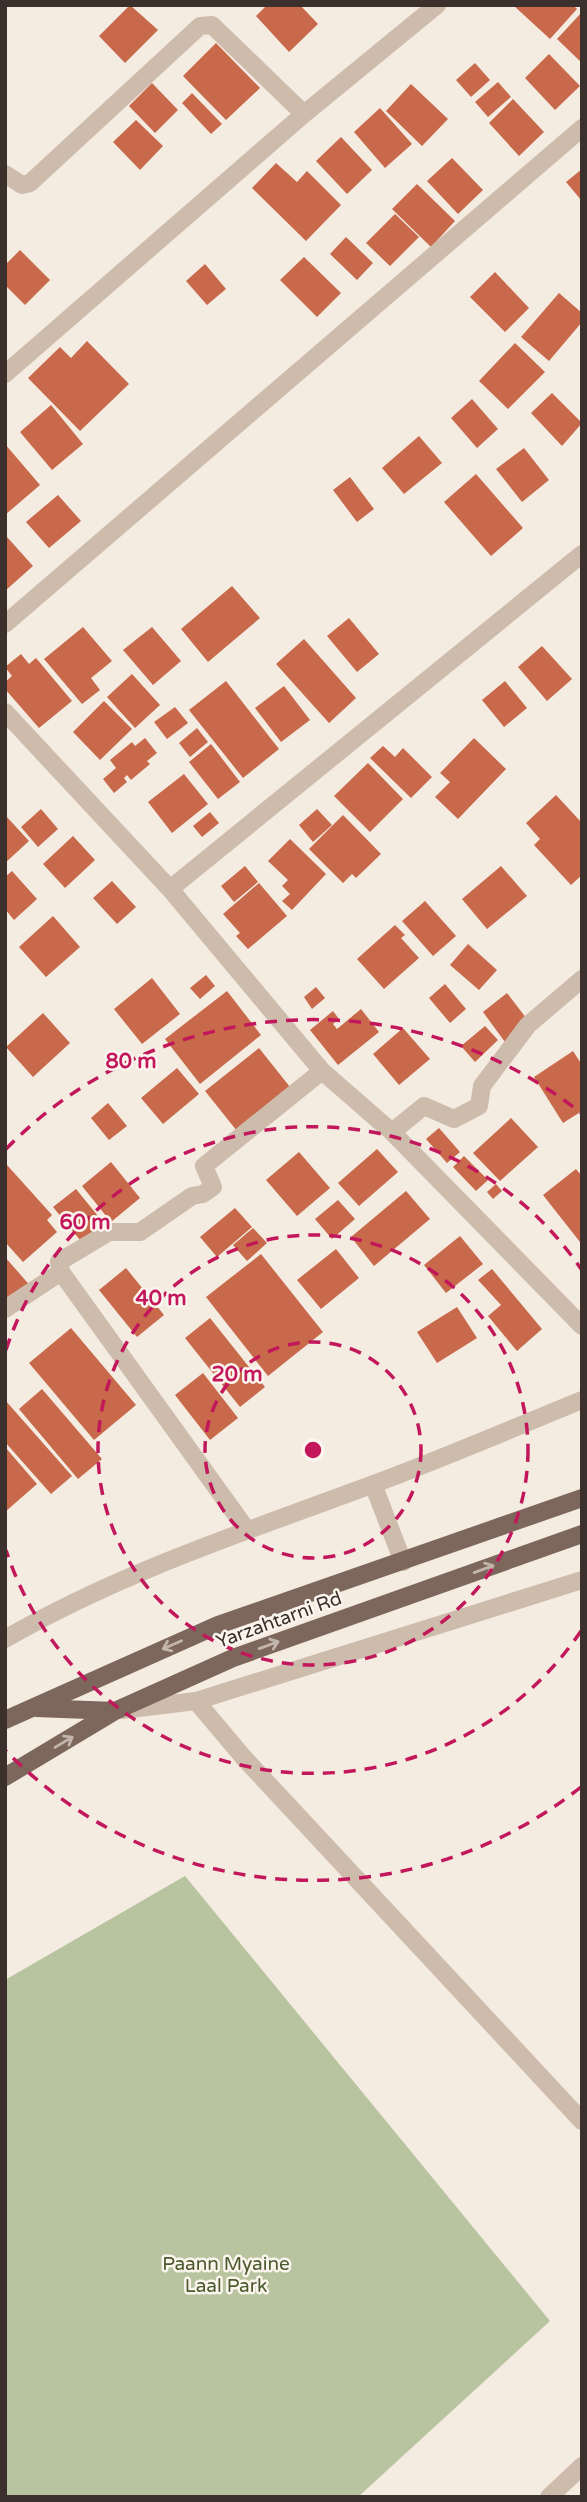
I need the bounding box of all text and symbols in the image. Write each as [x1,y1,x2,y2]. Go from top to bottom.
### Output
text: 80 m [105,1049,157,1074]
text: 60 m [59,1210,111,1235]
text: 40 m [135,1286,187,1311]
text: 20 m [211,1362,263,1387]
centre of rings [301,1438,325,1462]
one-way arrow [472,1562,494,1574]
street label: Yarzahtarni Rd [213,1587,345,1653]
one-way arrow [258,1638,280,1651]
one-way arrow [162,1639,183,1652]
one-way arrow [53,1735,73,1749]
park label: Paann Myaine Laal Park [162,2253,290,2297]

